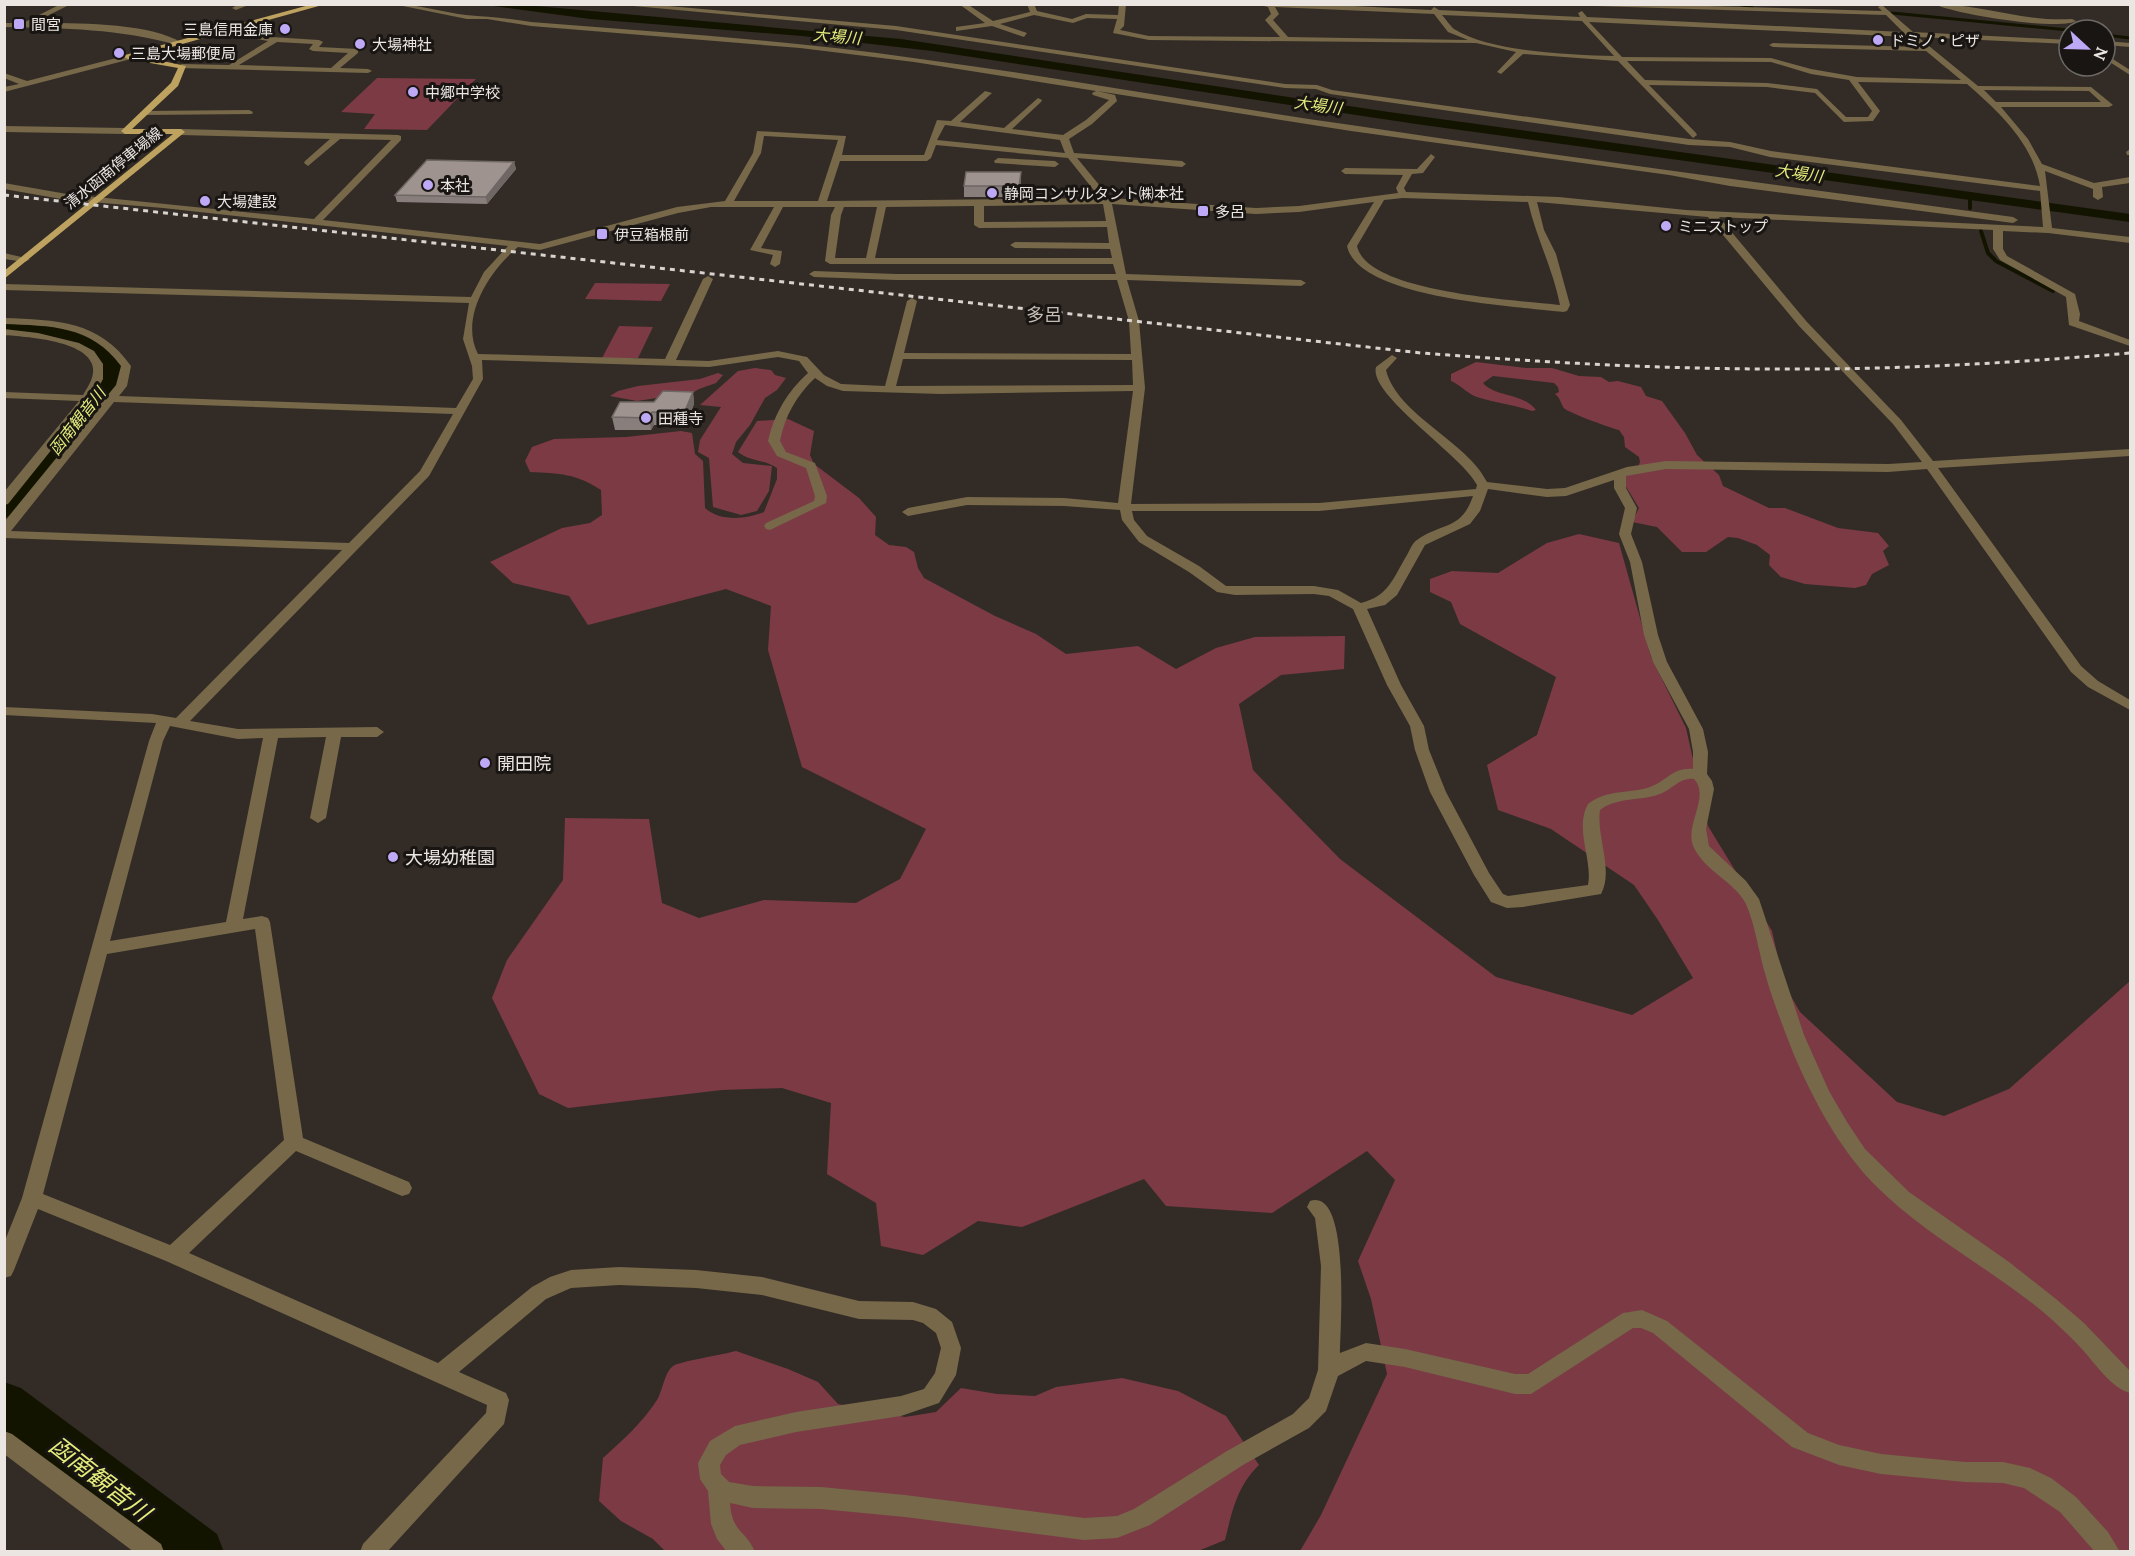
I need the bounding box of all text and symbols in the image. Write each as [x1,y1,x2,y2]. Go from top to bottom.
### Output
place label: 間宮 [31,15,61,34]
marker: 間宮 [12,17,26,31]
north arrow [2057,18,2117,78]
place label: 三島信用金庫 [183,20,273,39]
marker: 三島信用金庫 [278,22,292,36]
water label: 大場川 [812,24,864,48]
place label: ドミノ・ピザ [1890,31,1980,50]
marker: ドミノ・ピザ [1871,33,1885,47]
place label: 大場神社 [372,35,432,54]
marker: 大場神社 [353,37,367,51]
place label: 三島大場郵便局 [131,44,236,63]
text: N [2089,44,2112,63]
marker: 三島大場郵便局 [112,46,126,60]
place label: 中郷中学校 [425,83,500,102]
marker: 中郷中学校 [406,85,420,99]
water label: 大場川 [1293,92,1345,119]
street label: 清水函南停車場線 [60,123,166,213]
water label: 大場川 [1774,160,1826,187]
place label: 本社 [440,176,470,195]
marker: 本社 [421,178,435,192]
place label: 静岡コンサルタント㈱本社 [1004,184,1184,203]
marker: 静岡コンサルタント㈱本社 [985,186,999,200]
place label: 大場建設 [217,192,277,211]
marker: 大場建設 [198,194,212,208]
place label: 多呂 [1215,202,1245,221]
marker: 多呂 [1196,204,1210,218]
place label: ミニストップ [1678,217,1768,236]
marker: ミニストップ [1659,219,1673,233]
place label: 伊豆箱根前 [614,225,689,244]
marker: 伊豆箱根前 [595,227,609,241]
district label: 多呂 [1026,303,1062,326]
water label: 函南観音川 [44,382,111,459]
place label: 田種寺 [658,409,703,428]
marker: 田種寺 [639,411,653,425]
place label: 開田院 [497,752,551,775]
marker: 開田院 [478,756,492,770]
place label: 大場幼稚園 [405,846,495,869]
marker: 大場幼稚園 [386,850,400,864]
water label: 函南観音川 [43,1430,159,1530]

